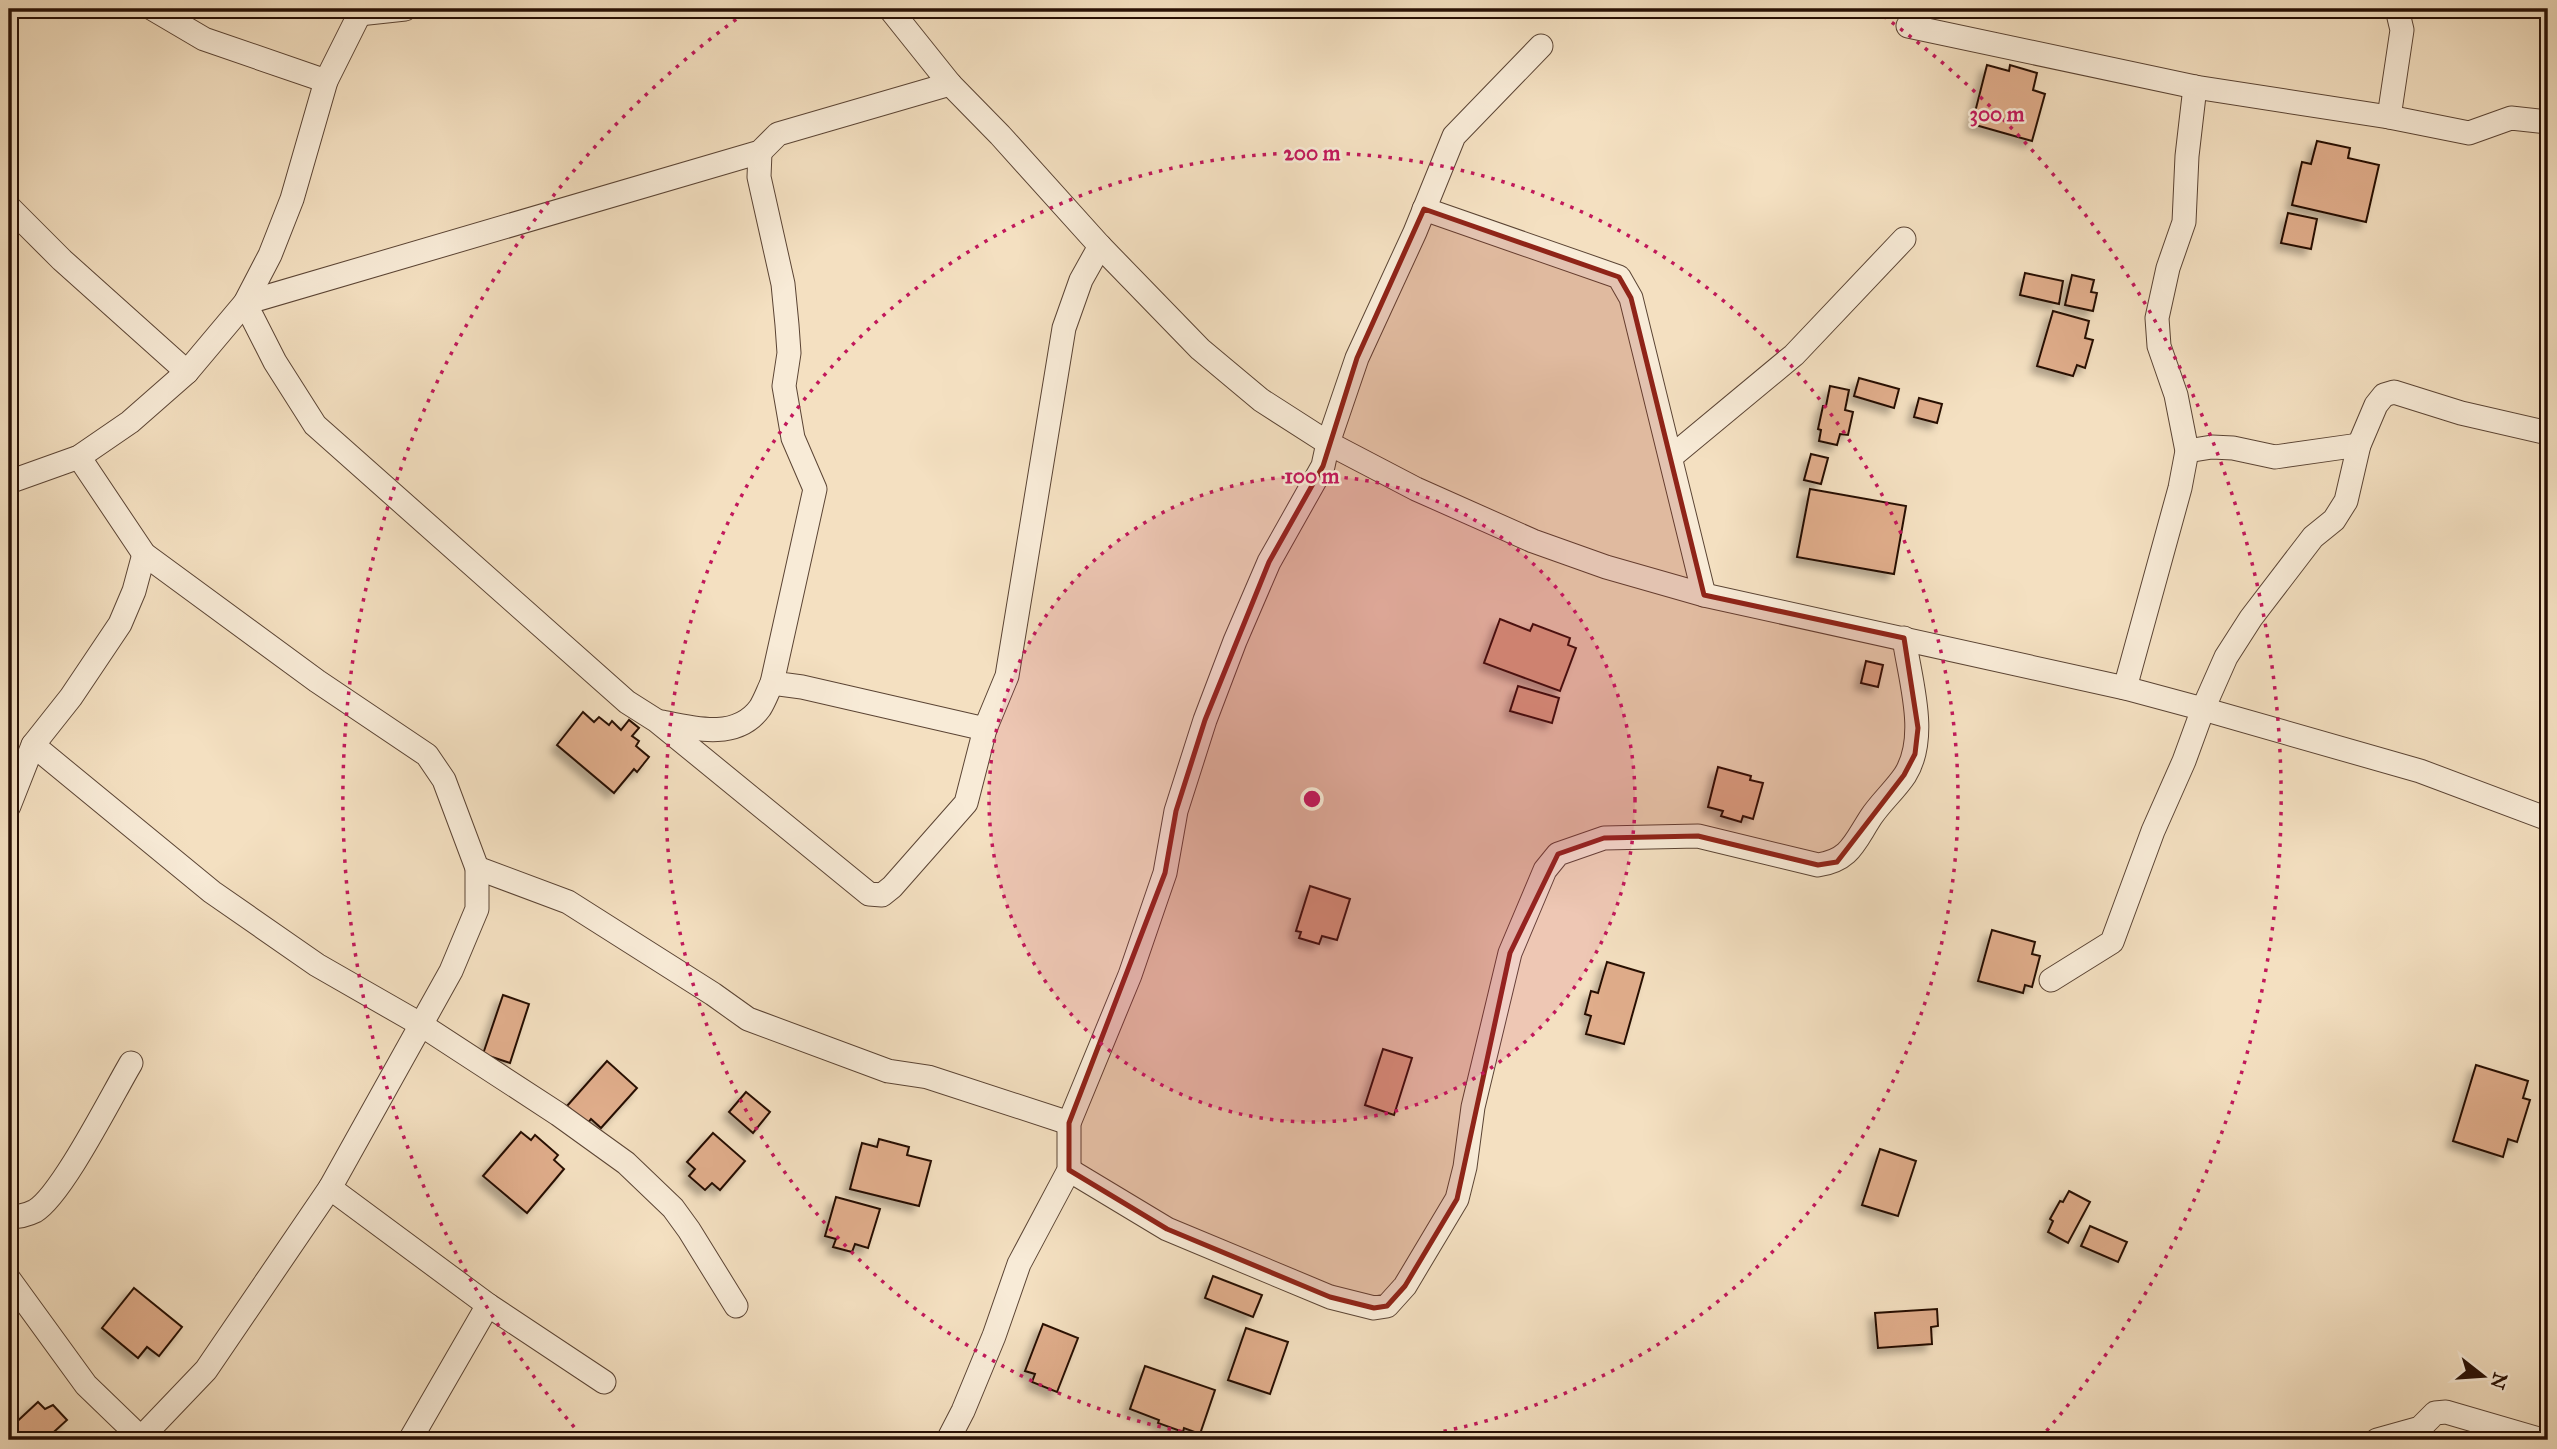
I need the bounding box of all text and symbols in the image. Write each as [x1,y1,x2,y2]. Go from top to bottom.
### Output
text: 300 m [1969,101,2025,127]
text: 200 m [1284,140,1341,166]
text: 100 m [1285,463,1340,489]
centre of rings [1300,787,1324,811]
north arrow [2448,1340,2518,1410]
text: N [2485,1370,2512,1392]

